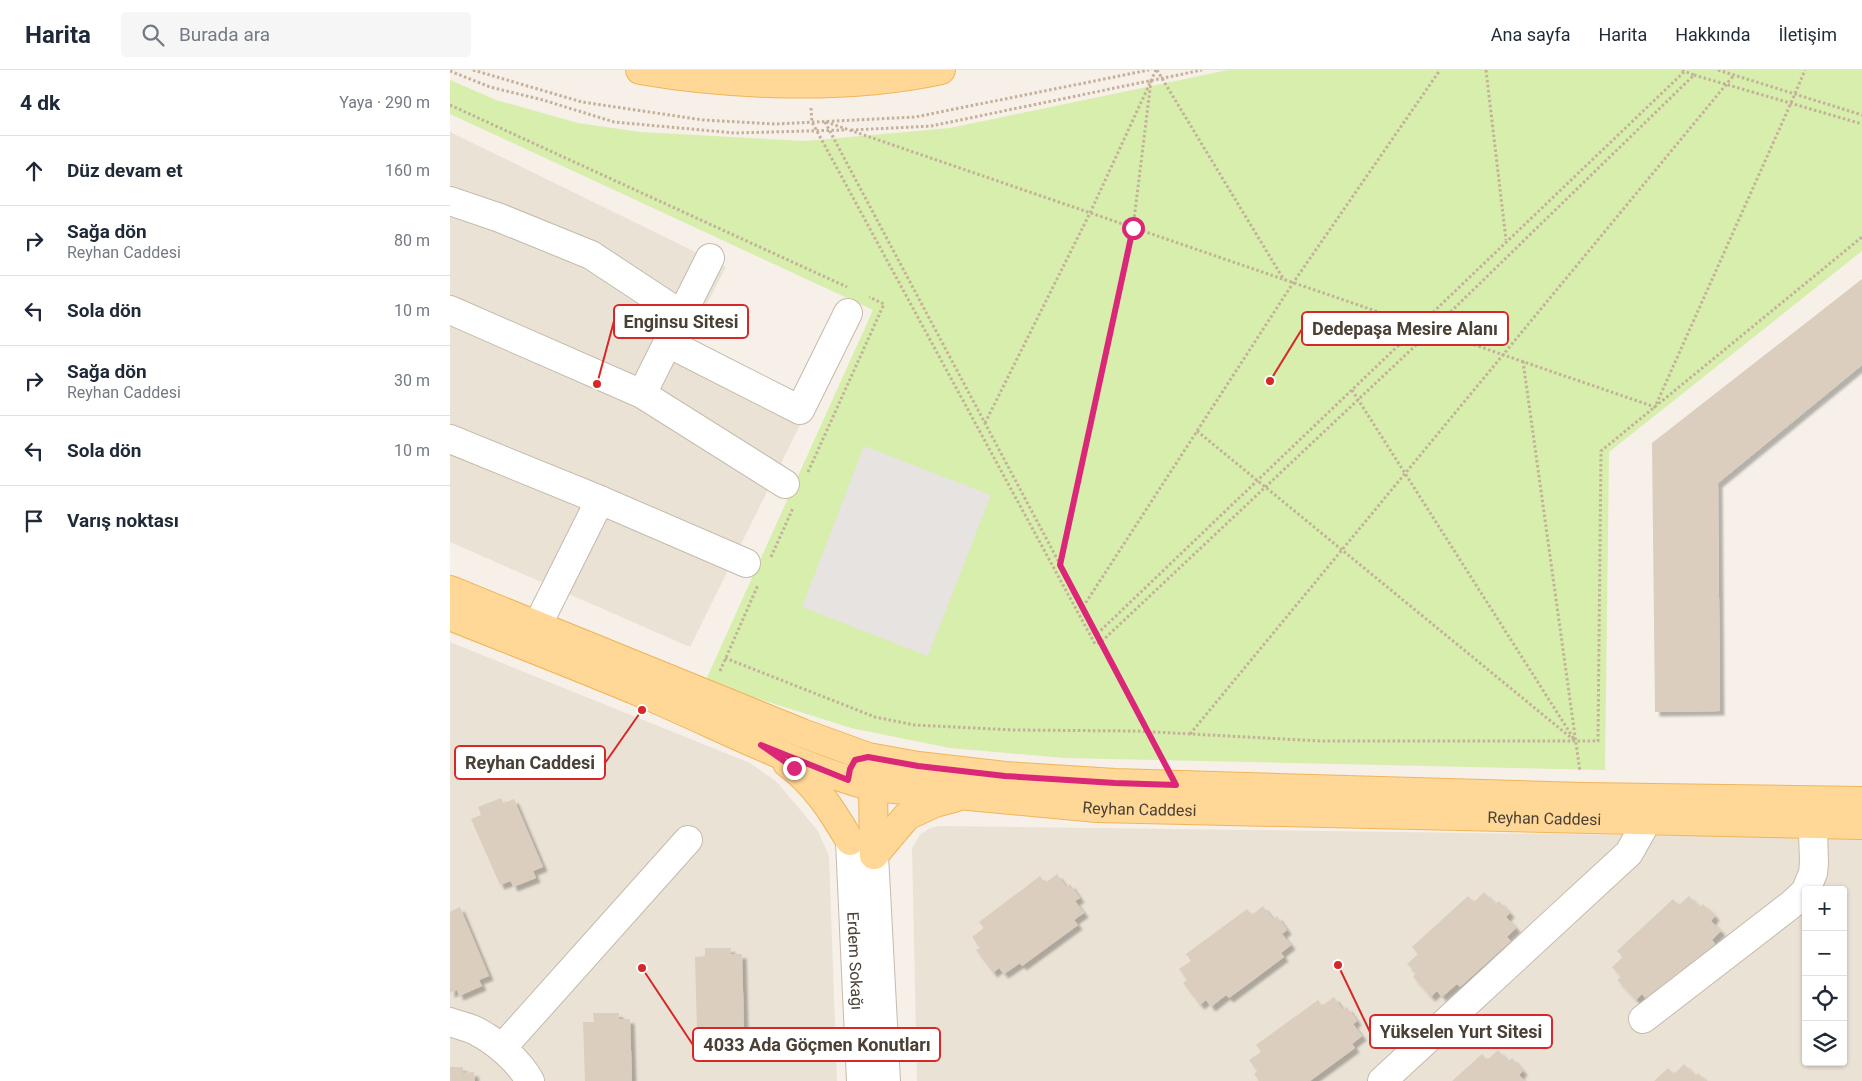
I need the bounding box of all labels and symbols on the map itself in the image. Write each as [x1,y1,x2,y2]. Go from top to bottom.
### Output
route start [1122,217,1145,240]
callout: Enginsu Sitesi [614,305,748,338]
text: Enginsu Sitesi [624,311,738,332]
callout: Dedepaşa Mesire Alanı [1302,312,1508,345]
text: Dedepaşa Mesire Alanı [1312,318,1498,339]
callout: Reyhan Caddesi [455,746,605,779]
text: Reyhan Caddesi [465,752,595,773]
route end [783,757,806,780]
street label: Reyhan Caddesi [1082,798,1197,820]
street label: Reyhan Caddesi [1487,808,1602,829]
street label: Erdem Sokağı [843,911,867,1010]
callout: Yükselen Yurt Sitesi [1370,1015,1552,1048]
text: Yükselen Yurt Sitesi [1380,1021,1542,1042]
callout: 4033 Ada Göçmen Konutları [693,1028,940,1061]
text: 4033 Ada Göçmen Konutları [703,1034,931,1055]

